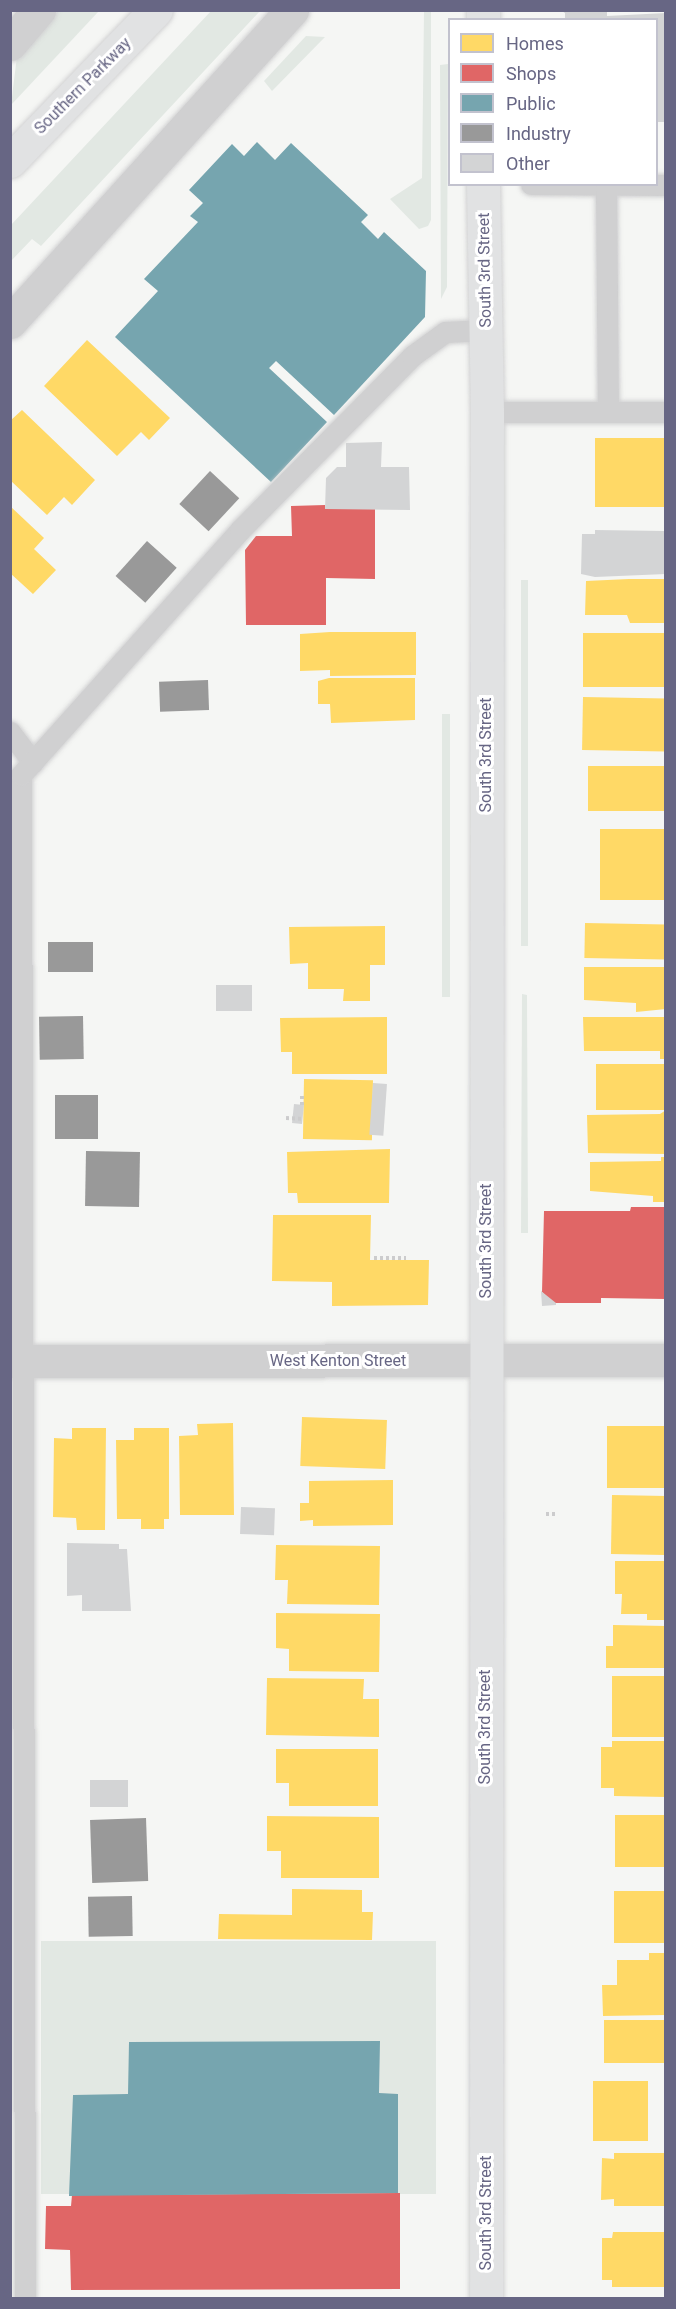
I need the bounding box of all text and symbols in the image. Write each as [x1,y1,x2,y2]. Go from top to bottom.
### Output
legend [448,18,658,186]
text: Homes [506,33,564,54]
street label: Southern Parkway [31,34,135,138]
text: Shops [506,63,556,84]
text: Public [506,93,556,114]
text: Industry [506,123,571,144]
text: Other [506,153,550,174]
street label: South 3rd Street [474,212,496,328]
street label: South 3rd Street [476,698,496,812]
street label: South 3rd Street [476,1184,496,1298]
street label: West Kenton Street [270,1351,406,1371]
street label: South 3rd Street [475,1670,495,1784]
street label: South 3rd Street [476,2156,496,2270]

